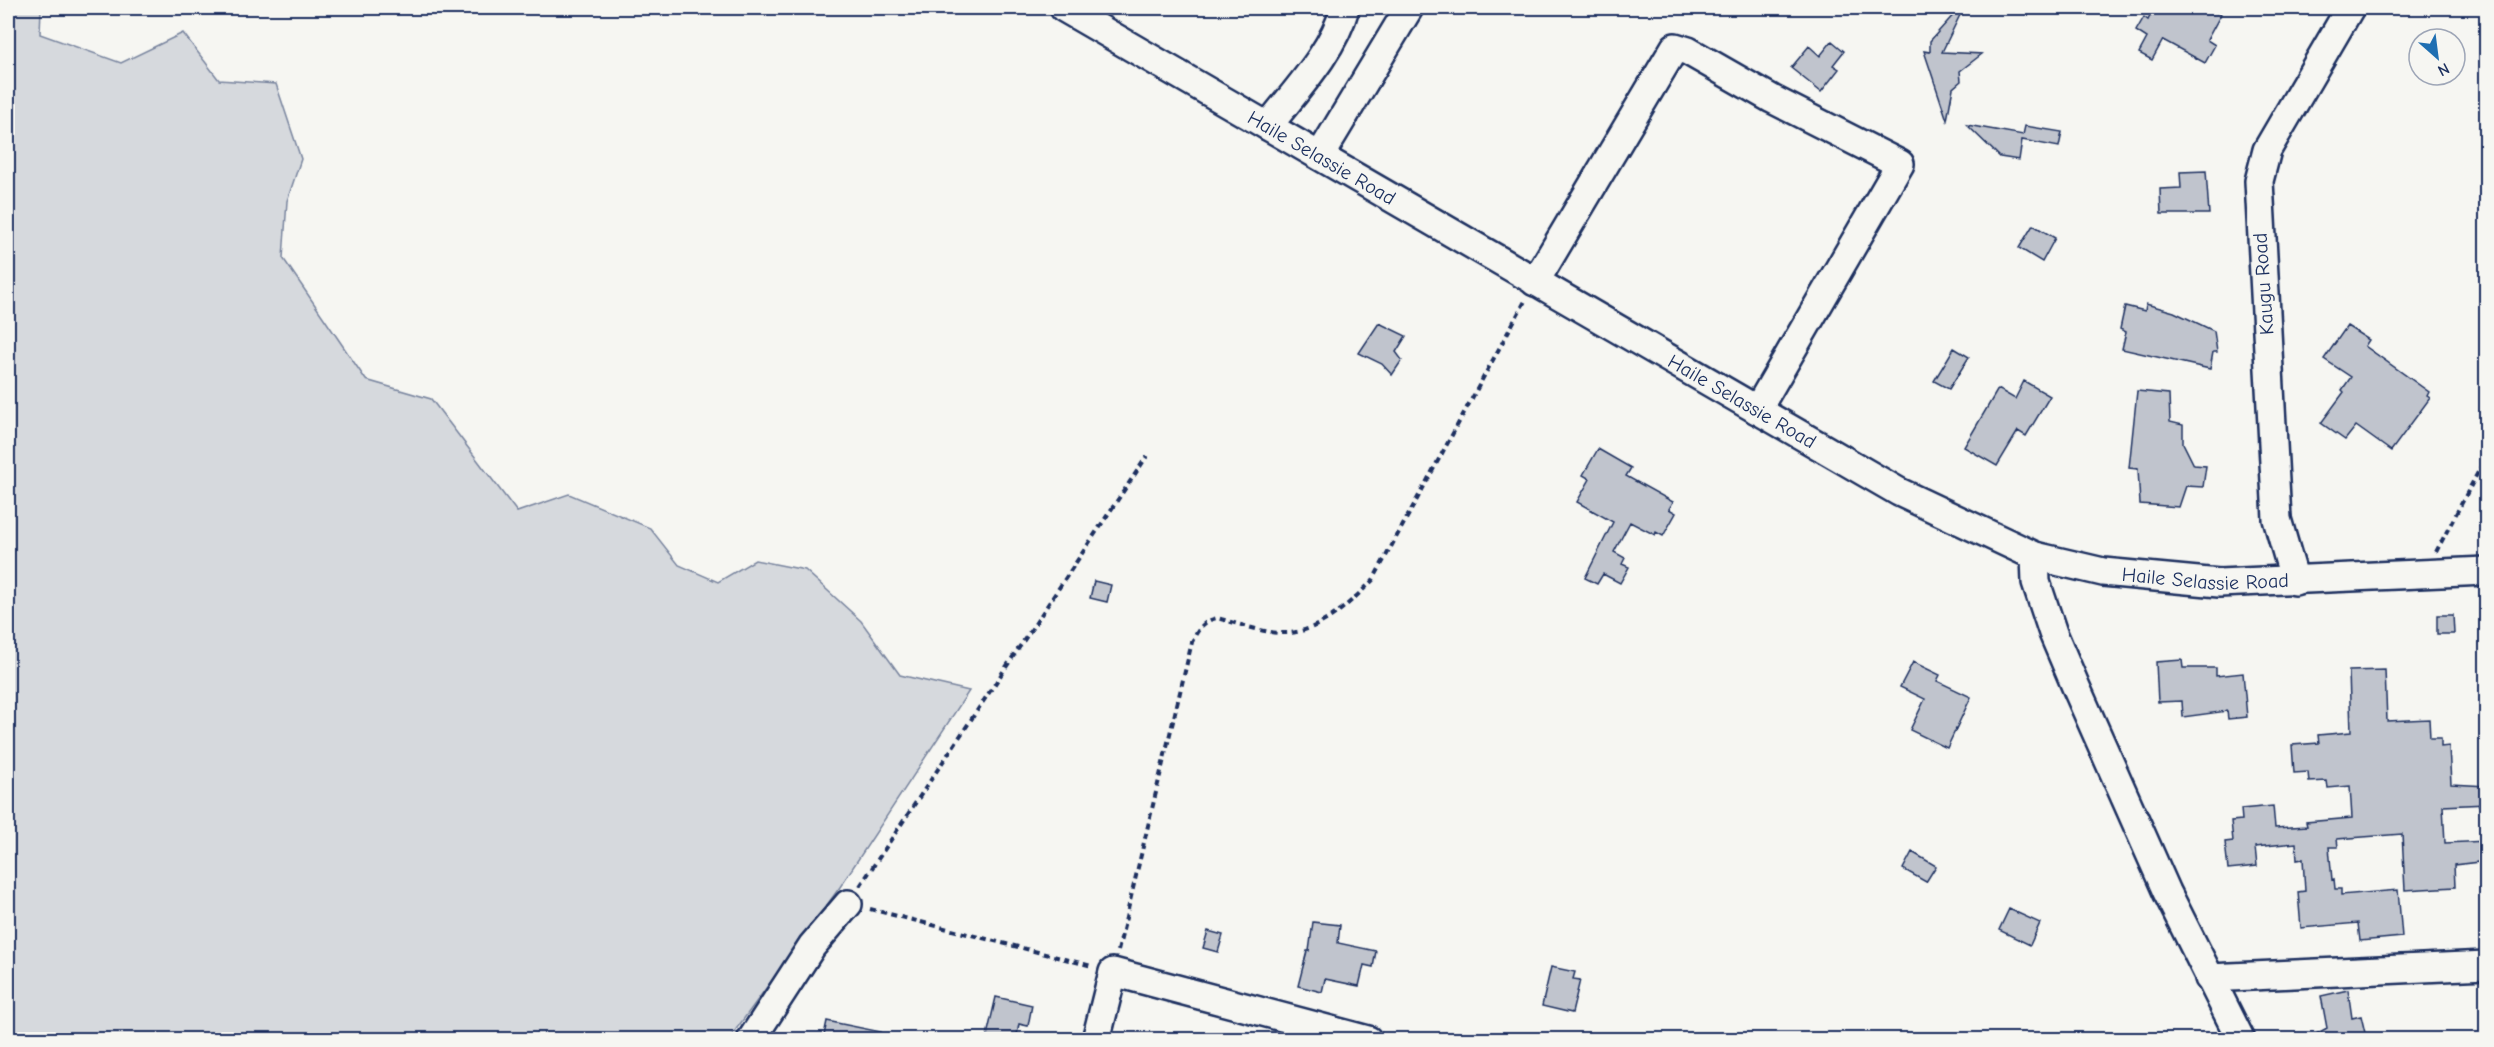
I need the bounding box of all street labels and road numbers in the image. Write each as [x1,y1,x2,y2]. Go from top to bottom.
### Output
street label: Haile Selassie Road [1243,106,1400,210]
street label: Kaugu Road [2248,232,2279,336]
street label: Haile Selassie Road [1664,350,1820,454]
street label: Haile Selassie Road [2121,563,2289,595]

